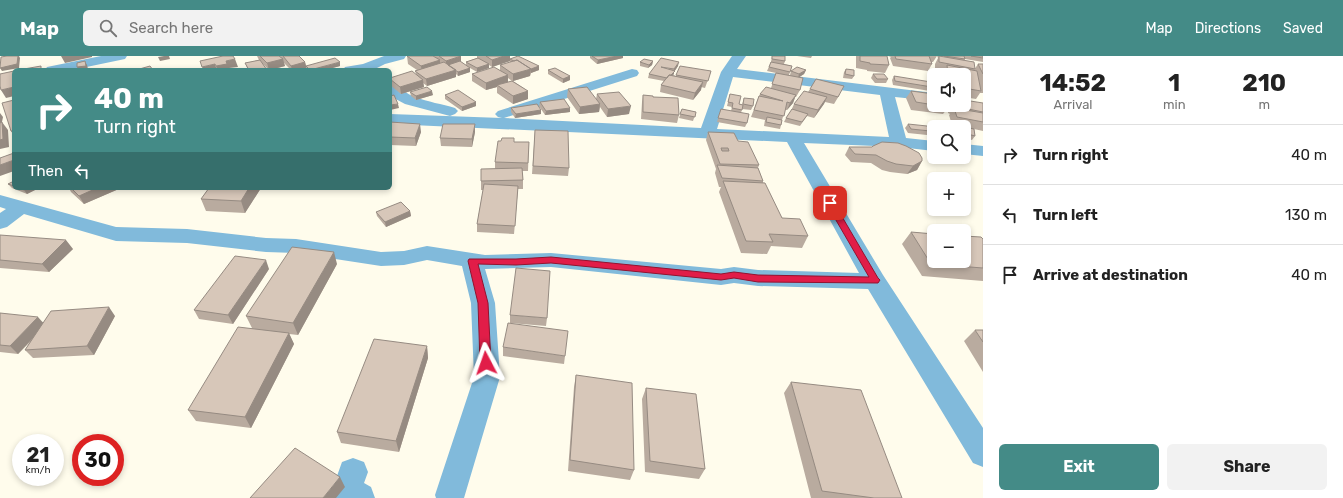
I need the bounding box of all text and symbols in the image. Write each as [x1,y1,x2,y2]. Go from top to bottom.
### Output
search box [83,10,363,46]
text: Map [20,17,59,40]
icon: search [97,17,119,39]
text: Search here [129,19,213,37]
text: Map [1146,20,1173,37]
text: Directions [1195,20,1261,37]
text: Saved [1283,20,1323,37]
map controls [927,68,971,268]
button: sound [927,68,971,112]
text: 14:52 [1040,69,1106,97]
text: 1 [1168,69,1180,97]
text: 210 [1242,69,1286,97]
text: 40 m [94,82,164,115]
icon: right [28,84,80,136]
text: Arrival [1053,97,1092,112]
text: min [1163,97,1186,112]
text: m [1258,97,1270,112]
text: Turn right [94,116,176,138]
button: search [927,120,971,164]
icon: right [999,144,1021,166]
text: Turn right [1033,146,1108,164]
text: 40 m [1291,146,1327,164]
icon: left [71,160,93,182]
text: Then [28,162,63,180]
button: + [927,172,971,216]
pin [813,186,847,220]
icon: arrive [819,192,841,214]
icon: left [999,204,1021,226]
text: Turn left [1033,206,1098,224]
text: 130 m [1285,206,1327,224]
button: − [927,224,971,268]
icon: arrive [999,264,1021,286]
text: Arrive at destination [1033,266,1188,284]
text: 40 m [1291,266,1327,284]
position arrow [465,342,507,384]
speed limit sign: 30 [72,434,124,486]
text: 21 [27,443,49,467]
button: Exit [999,444,1159,490]
button: Share [1167,444,1327,490]
text: km/h [26,464,50,476]

